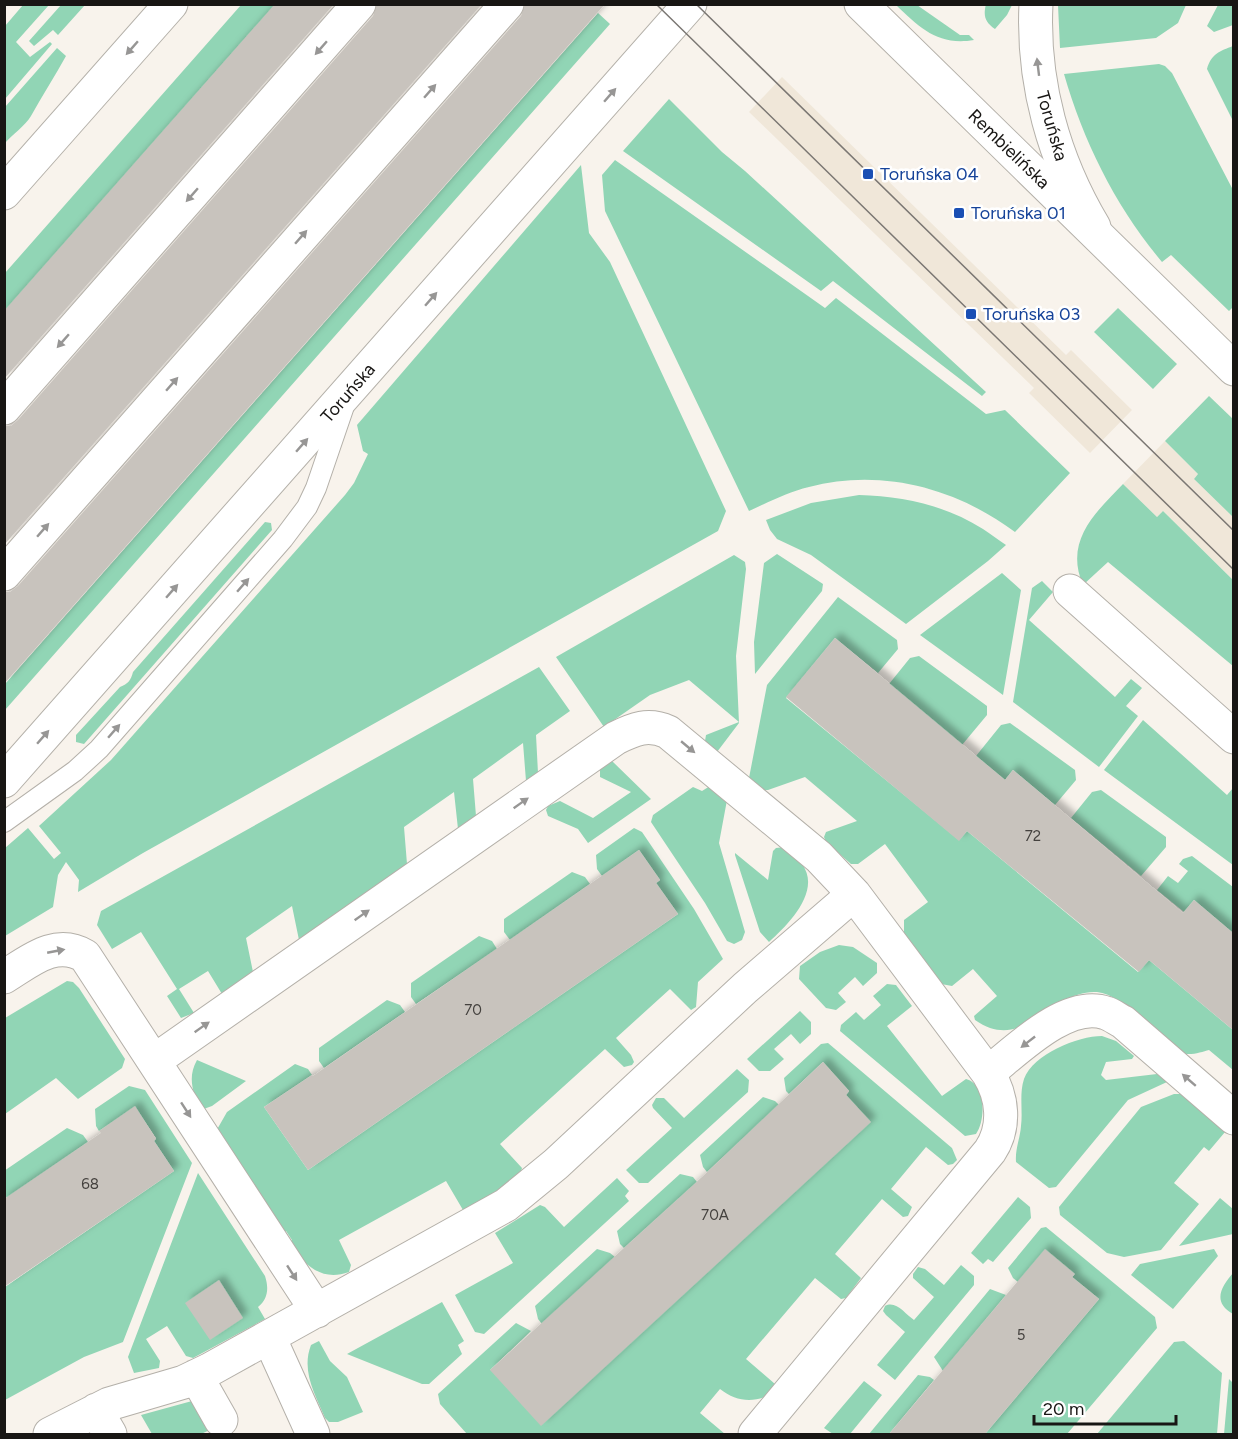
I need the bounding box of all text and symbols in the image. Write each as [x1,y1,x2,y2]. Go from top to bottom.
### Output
one-way arrow [126,40,139,55]
one-way arrow [314,41,328,56]
one-way arrow [1033,58,1043,77]
one-way arrow [423,84,436,99]
one-way arrow [604,87,617,102]
street label: Toruńska [1032,89,1072,163]
street label: Rembielińska [964,105,1054,193]
place label: Toruńska 04 [880,163,979,185]
marker: Toruńska 04 [861,167,875,181]
one-way arrow [186,187,199,202]
place label: Toruńska 01 [971,202,1066,224]
marker: Toruńska 01 [952,206,966,220]
one-way arrow [294,230,308,245]
one-way arrow [424,291,437,307]
place label: Toruńska 03 [983,303,1080,325]
marker: Toruńska 03 [964,307,978,321]
one-way arrow [57,333,70,348]
street label: Toruńska [316,359,380,427]
one-way arrow [165,376,179,391]
one-way arrow [295,437,308,453]
one-way arrow [36,523,49,538]
one-way arrow [236,578,249,593]
one-way arrow [165,584,178,599]
one-way arrow [107,724,121,739]
one-way arrow [36,730,49,745]
one-way arrow [680,740,696,753]
one-way arrow [513,797,529,809]
house number: 72 [1025,827,1041,845]
one-way arrow [353,909,369,921]
one-way arrow [47,946,66,955]
house number: 70 [464,1001,482,1019]
one-way arrow [194,1022,210,1033]
one-way arrow [1020,1036,1035,1048]
one-way arrow [1182,1074,1197,1087]
one-way arrow [180,1102,191,1118]
house number: 68 [81,1175,99,1193]
house number: 70A [701,1206,729,1224]
one-way arrow [286,1265,298,1281]
house number: 5 [1017,1326,1025,1344]
scale bar [1034,1388,1176,1426]
text: 20 m [1043,1398,1084,1420]

